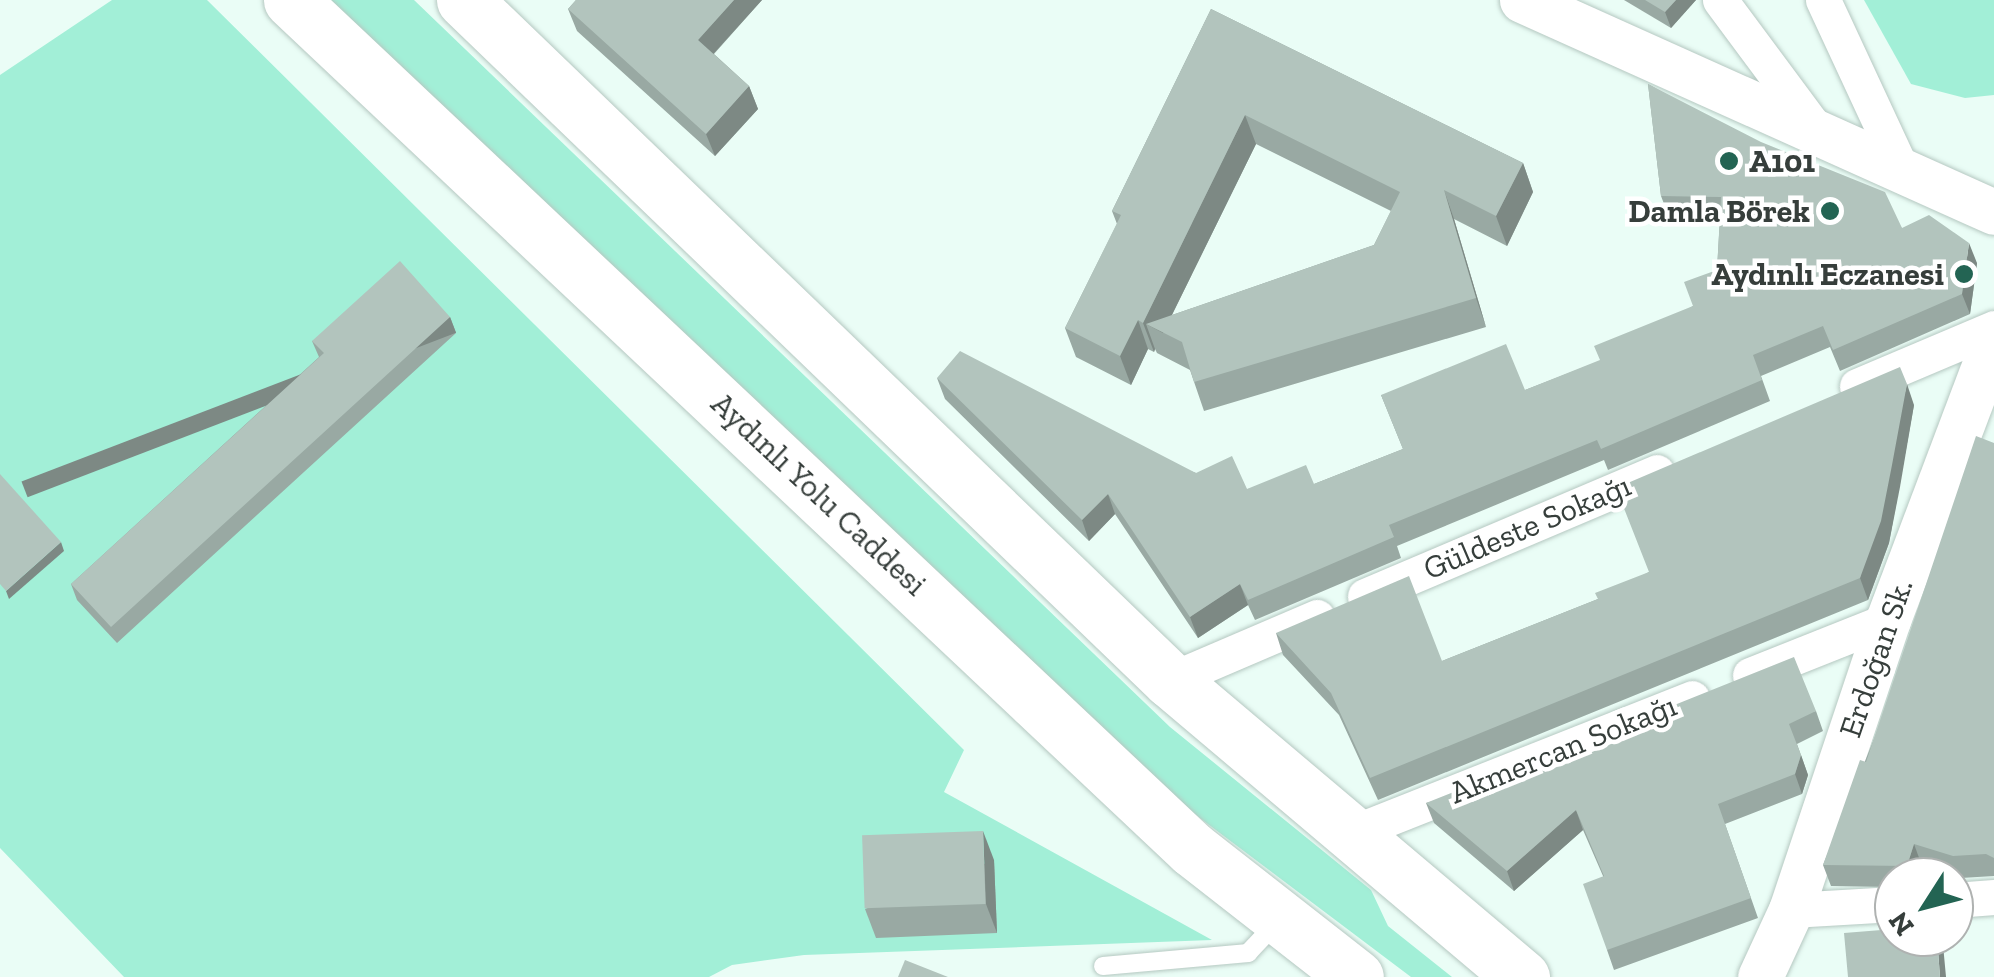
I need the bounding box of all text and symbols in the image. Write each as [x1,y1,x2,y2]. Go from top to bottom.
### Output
place label: A101 [1749,142,1815,180]
marker: A101 [1718,150,1740,172]
place label: Damla Börek [1628,192,1810,230]
marker: Damla Börek [1819,200,1841,222]
place label: Aydınlı Eczanesi [1711,255,1944,293]
marker: Aydınlı Eczanesi [1953,263,1975,285]
street label: Aydınlı Yolu Caddesi [703,384,935,604]
street label: Güldeste Sokağı [1418,466,1636,588]
street label: Erdoğan Sk. [1831,574,1921,742]
street label: Akmercan Sokağı [1444,686,1682,812]
north arrow [1874,857,1974,957]
text: N [1881,905,1921,942]

